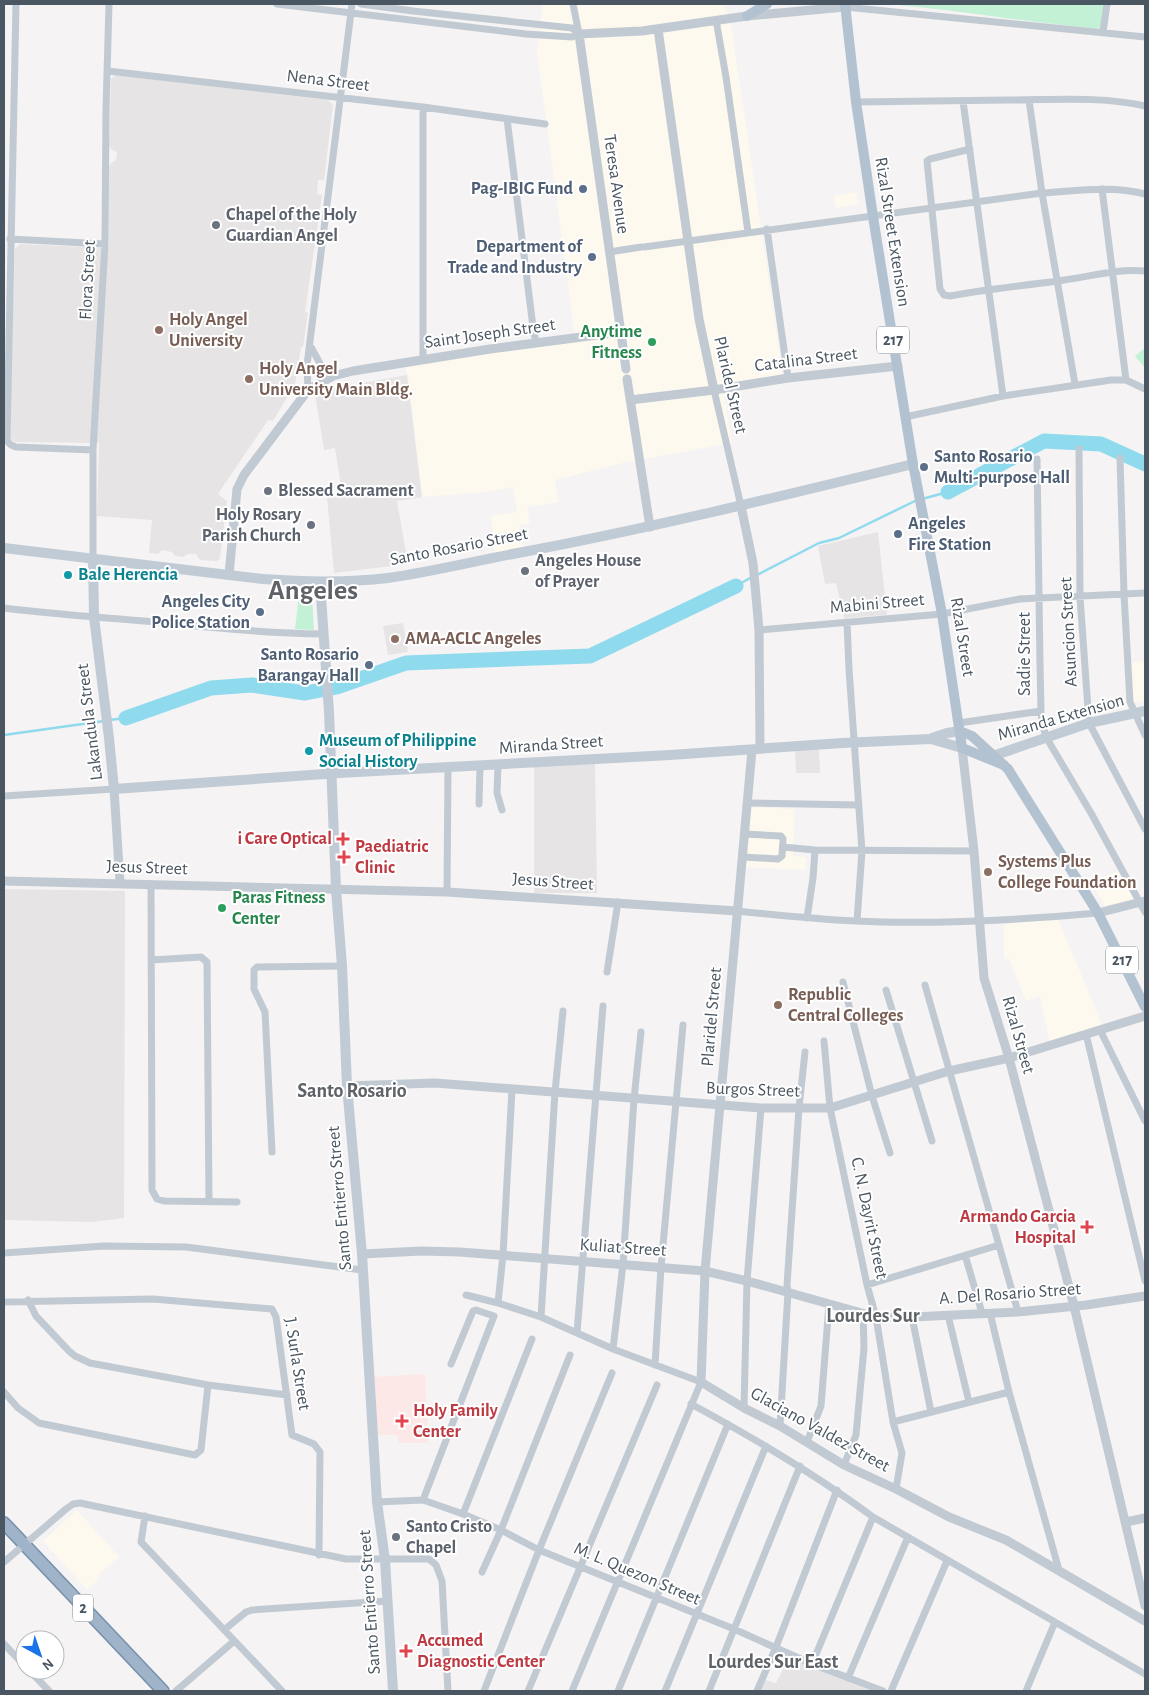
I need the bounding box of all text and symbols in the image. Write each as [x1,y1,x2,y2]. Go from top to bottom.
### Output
street label: Nena Street [286,67,371,95]
street label: Teresa Avenue [600,133,632,235]
street label: Rizal Street Extension [871,156,913,308]
place label: Pag-IBIG Fund [471,180,574,198]
marker: Pag-IBIG Fund [577,183,589,195]
place label: Chapel of the Holy Guardian Angel [226,206,358,245]
marker: Chapel of the Holy Guardian Angel [210,219,222,231]
place label: Department of Trade and Industry [447,238,584,277]
street label: Flora Street [77,239,99,321]
marker: Department of Trade and Industry [586,251,598,263]
place label: Holy Angel University [169,311,248,350]
street label: Saint Joseph Street [424,316,557,352]
place label: Anytime Fitness [580,323,642,362]
marker: Holy Angel University [153,324,165,336]
road number: 217 [877,326,909,354]
street label: Plaridel Street [710,334,750,436]
marker: Anytime Fitness [646,336,658,348]
street label: Catalina Street [754,345,859,375]
place label: Holy Angel University Main Bldg. [259,360,413,399]
marker: Holy Angel University Main Bldg. [243,373,255,385]
place label: Santo Rosario Multi-purpose Hall [934,448,1070,487]
marker: Santo Rosario Multi-purpose Hall [918,461,930,473]
place label: Blessed Sacrament [278,482,414,500]
marker: Blessed Sacrament [262,485,274,497]
place label: Holy Rosary Parish Church [202,506,302,545]
place label: Angeles Fire Station [908,515,991,554]
marker: Holy Rosary Parish Church [305,519,317,531]
street label: Santo Rosario Street [388,525,530,569]
marker: Angeles Fire Station [892,528,904,540]
place label: Angeles House of Prayer [535,552,641,591]
marker: Angeles House of Prayer [519,565,531,577]
place label: Bale Herencia [78,566,179,584]
marker: Bale Herencia [62,569,74,581]
street label: Asuncion Street [1057,576,1081,687]
district label: Angeles [268,577,358,605]
street label: Mabini Street [829,591,925,617]
place label: Angeles City Police Station [151,593,251,632]
street label: Rizal Street [947,596,977,678]
marker: Angeles City Police Station [254,606,266,618]
street label: Sadie Street [1016,612,1034,696]
place label: AMA-ACLC Angeles [405,630,542,648]
marker: AMA-ACLC Angeles [389,633,401,645]
place label: Santo Rosario Barangay Hall [257,646,359,685]
marker: Santo Rosario Barangay Hall [363,659,375,671]
street label: Lakandula Street [74,662,106,782]
street label: Miranda Extension [996,691,1126,745]
place label: Museum of Philippine Social History [319,732,477,771]
street label: Miranda Street [498,732,604,758]
marker: Museum of Philippine Social History [303,745,315,757]
place label: i Care Optical [237,830,332,848]
marker: i Care Optical [336,832,350,846]
place label: Paediatric Clinic [355,838,429,877]
marker: Paediatric Clinic [337,850,351,864]
place label: Systems Plus College Foundation [998,853,1137,892]
street label: Jesus Street [106,858,188,878]
marker: Systems Plus College Foundation [982,866,994,878]
street label: Jesus Street [512,870,594,894]
place label: Paras Fitness Center [232,889,325,928]
marker: Paras Fitness Center [216,902,228,914]
road number: 217 [1106,946,1138,974]
street label: Plaridel Street [699,966,725,1067]
place label: Republic Central Colleges [788,986,903,1025]
street label: Rizal Street [998,994,1038,1076]
marker: Republic Central Colleges [772,999,784,1011]
street label: Burgos Street [706,1079,801,1101]
district label: Santo Rosario [297,1081,407,1101]
street label: Santo Entierro Street [325,1125,355,1271]
street label: C. N. Dayrit Street [847,1156,891,1281]
place label: Armando Garcia Hospital [960,1208,1076,1247]
marker: Armando Garcia Hospital [1080,1220,1094,1234]
street label: Kuliat Street [579,1236,667,1260]
street label: A. Del Rosario Street [938,1280,1082,1308]
district label: Lourdes Sur [826,1306,920,1326]
street label: J. Surla Street [281,1316,313,1412]
street label: Glaciano Valdez Street [747,1384,893,1476]
place label: Holy Family Center [413,1402,499,1441]
marker: Holy Family Center [395,1414,409,1428]
place label: Santo Cristo Chapel [406,1518,492,1557]
street label: Santo Entierro Street [356,1529,384,1675]
marker: Santo Cristo Chapel [390,1531,402,1543]
street label: M. L. Quezon Street [571,1539,703,1609]
road number: 2 [73,1595,93,1622]
north arrow [15,1630,65,1680]
place label: Accumed Diagnostic Center [417,1632,545,1671]
marker: Accumed Diagnostic Center [399,1644,413,1658]
district label: Lourdes Sur East [708,1652,838,1672]
text: N [39,1656,56,1673]

